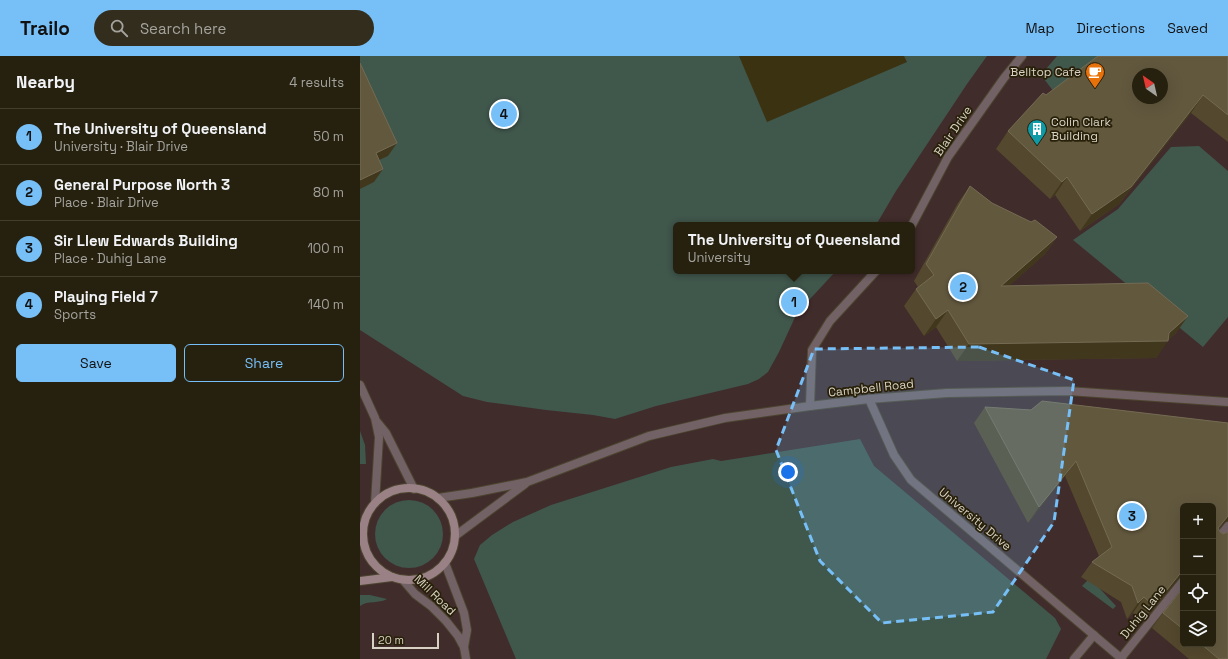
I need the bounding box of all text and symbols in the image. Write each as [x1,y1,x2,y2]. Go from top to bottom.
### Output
search box [94,10,374,46]
text: Trailo [20,16,70,41]
icon: search [108,17,130,39]
text: Search here [140,19,226,38]
text: Map [1025,19,1055,37]
text: Directions [1077,19,1145,37]
text: Saved [1167,19,1208,37]
cafe icon: Belltop Cafe [1084,61,1106,89]
place label: Belltop Cafe [1010,64,1081,80]
north arrow [1132,68,1168,104]
text: Nearby [16,71,75,93]
text: 4 results [289,74,344,91]
pin: 4 [491,99,517,129]
street label: Blair Drive [930,103,976,159]
place label: Colin Clark Building [1051,114,1112,144]
building icon: Colin Clark Building [1026,118,1048,146]
text: The University of Queensland [54,119,267,138]
text: 1 [26,128,32,145]
text: 50 m [313,128,344,145]
text: University · Blair Drive [54,138,188,155]
text: General Purpose North 3 [54,175,230,194]
text: 2 [25,184,33,201]
text: 80 m [313,184,344,201]
text: Place · Blair Drive [54,194,159,211]
popup [673,222,915,274]
text: The University of Queensland [688,230,900,249]
text: Sir Llew Edwards Building [54,231,238,250]
text: 3 [25,240,33,257]
text: 100 m [307,240,344,257]
text: University [688,249,751,266]
text: Place · Duhig Lane [54,250,167,267]
pin: 2 [950,272,976,302]
text: Playing Field 7 [54,287,158,306]
pin: 1 [781,287,807,317]
text: 4 [25,296,33,313]
text: 140 m [308,296,344,313]
text: Sports [54,306,96,323]
button: Save [16,344,176,382]
button: Share [184,344,344,382]
street label: Campbell Road [827,376,915,400]
your location [778,462,798,482]
street label: University Drive [935,484,1015,554]
pin: 3 [1119,501,1145,531]
map controls [1180,503,1216,647]
button: + [1180,503,1216,539]
button: − [1180,539,1216,575]
street label: Mill Road [411,571,459,619]
button: locate [1180,575,1216,611]
street label: Duhig Lane [1117,582,1169,642]
button: layers [1180,611,1216,647]
scale bar [372,631,439,650]
text: 20 m [378,633,404,647]

